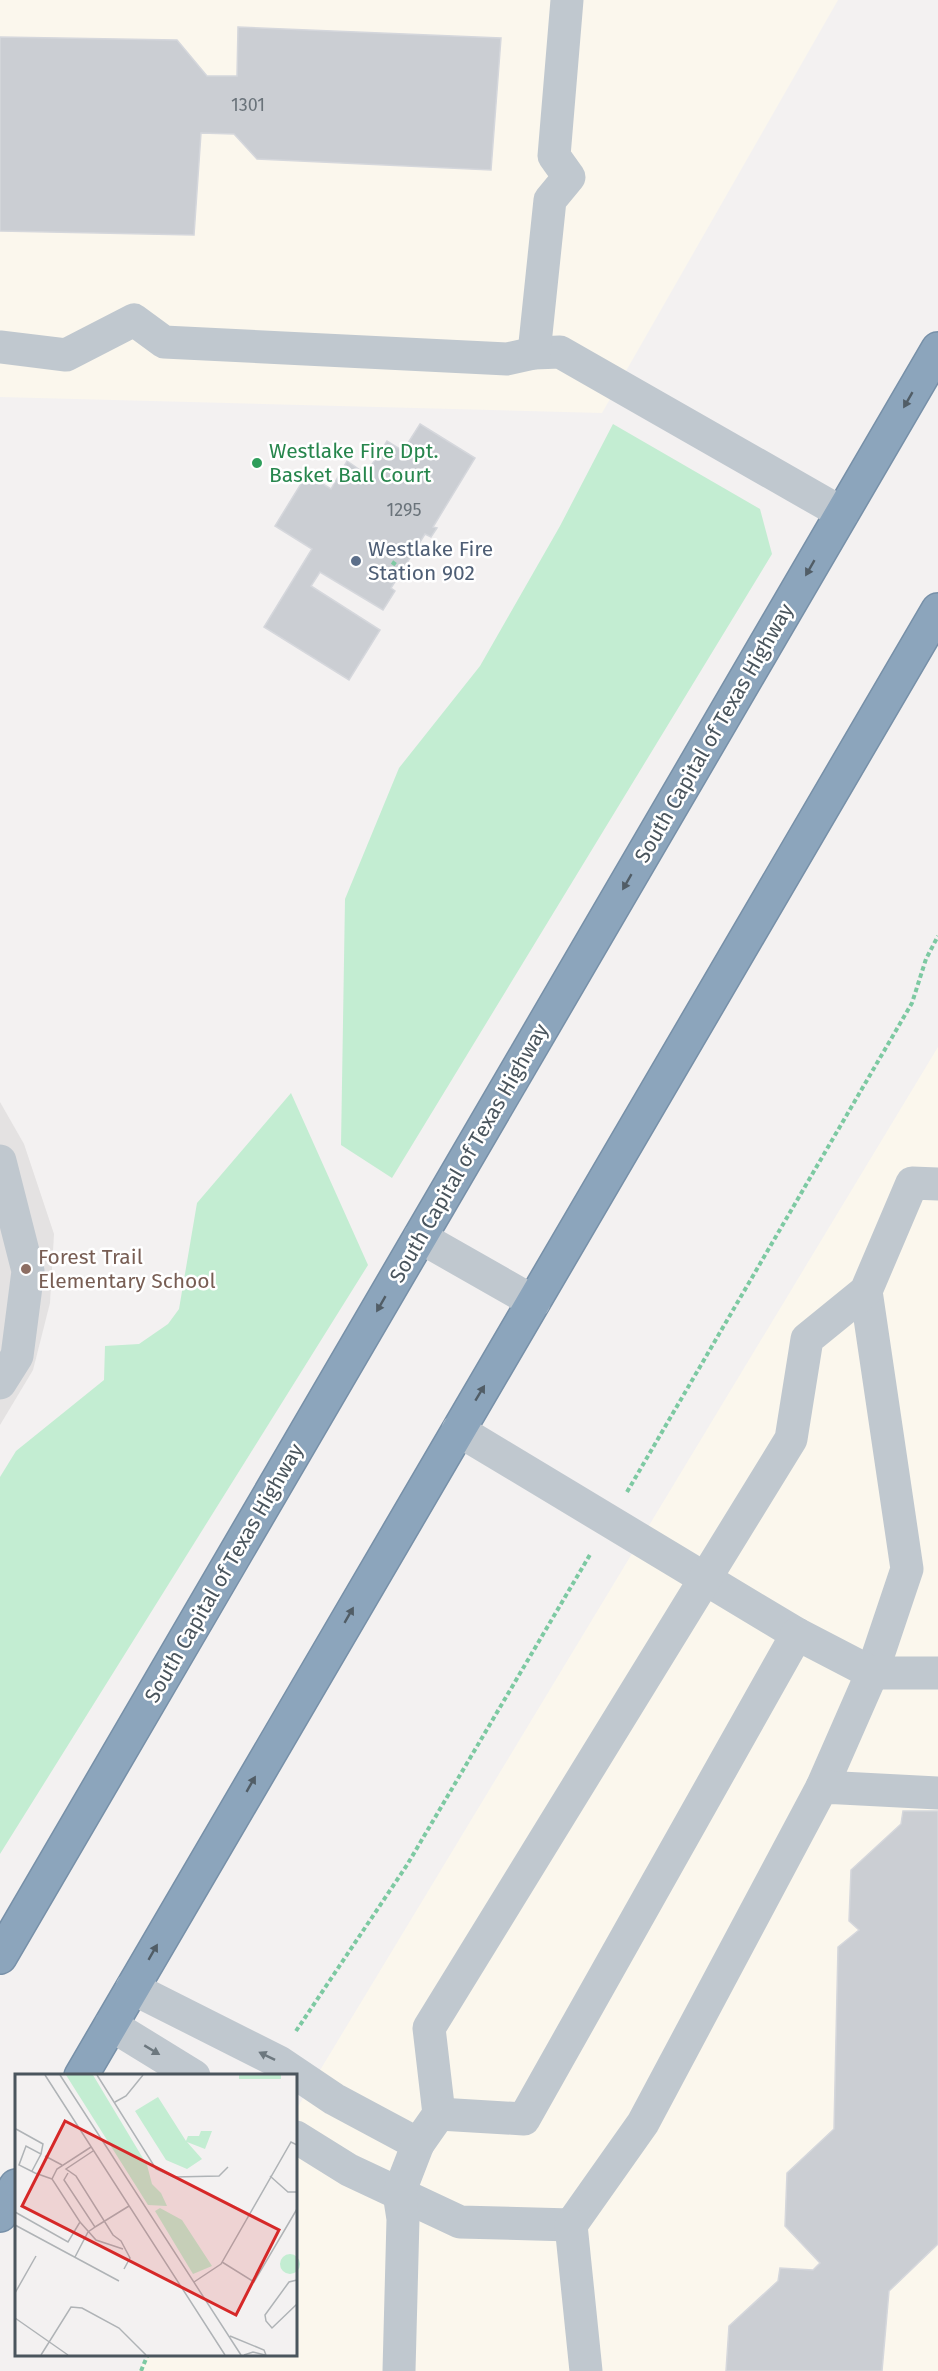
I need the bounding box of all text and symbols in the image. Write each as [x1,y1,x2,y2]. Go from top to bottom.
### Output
house number: 1301 [231,94,265,116]
one-way arrow [903,392,914,408]
place label: Westlake Fire Dpt. Basket Ball Court [269,438,439,488]
marker: Westlake Fire Dpt. Basket Ball Court [250,456,264,470]
house number: 1295 [387,499,422,521]
place label: Westlake Fire Station 902 [368,536,493,586]
marker: Westlake Fire Station 902 [349,554,363,568]
one-way arrow [805,560,815,577]
street label: South Capital of Texas Highway [629,598,799,867]
one-way arrow [622,874,632,891]
street label: South Capital of Texas Highway [384,1018,554,1287]
place label: Forest Trail Elementary School [38,1244,216,1294]
marker: Forest Trail Elementary School [19,1262,33,1276]
one-way arrow [375,1296,386,1312]
one-way arrow [475,1384,485,1401]
street label: South Capital of Texas Highway [139,1438,309,1707]
one-way arrow [344,1607,354,1624]
one-way arrow [246,1775,256,1792]
one-way arrow [148,1943,158,1960]
one-way arrow [144,2045,160,2056]
one-way arrow [259,2051,276,2061]
inset map [15,2074,297,2356]

